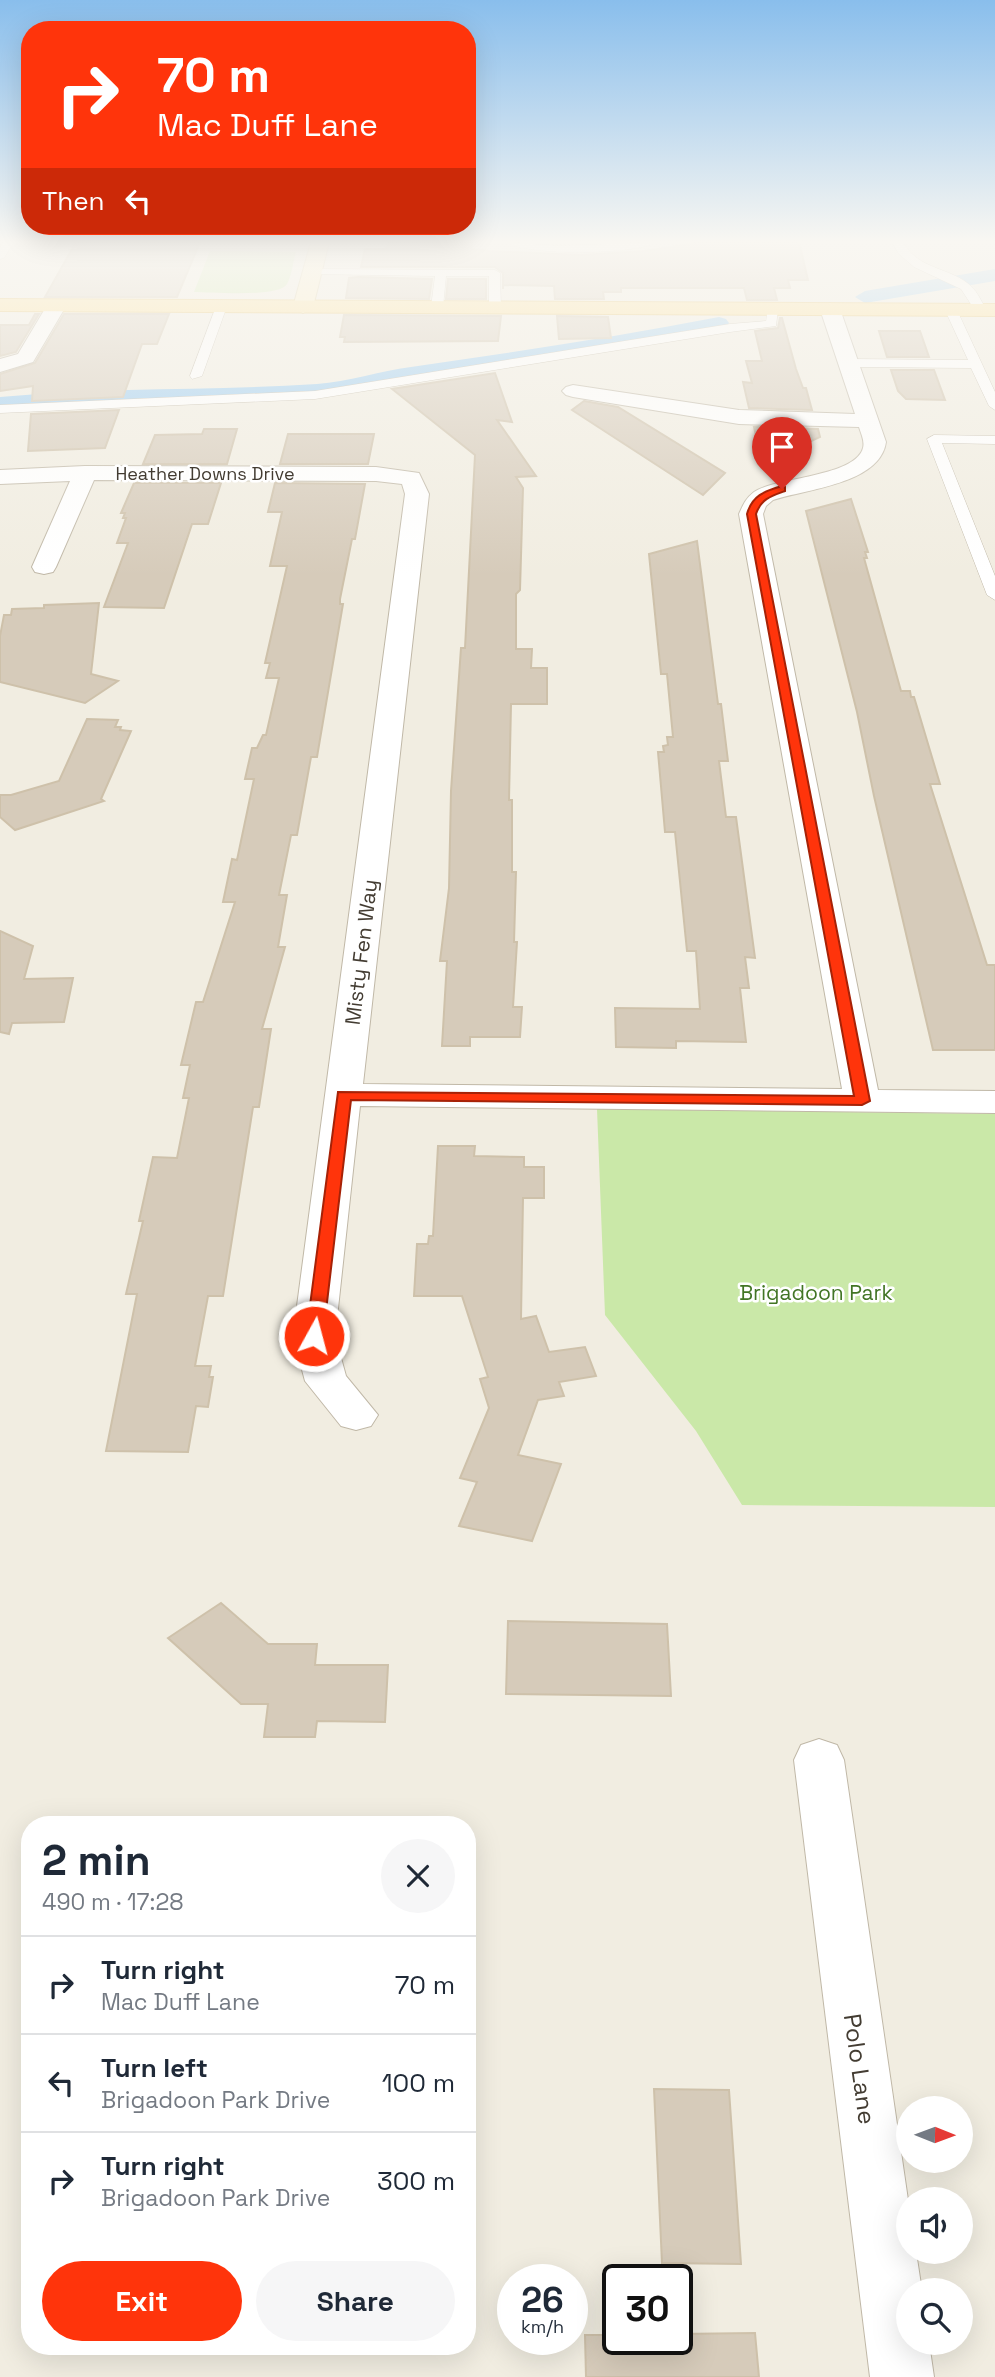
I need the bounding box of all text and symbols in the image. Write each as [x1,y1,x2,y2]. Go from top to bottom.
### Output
text: 70 m [157,44,270,106]
icon: right [42,49,133,140]
text: Mac Duff Lane [157,105,378,145]
icon: left [119,182,157,220]
text: Then [42,184,105,218]
pin [752,417,812,489]
icon: arrive [763,428,801,466]
street label: Heather Downs Drive [115,462,295,485]
street label: Misty Fen Way [339,878,383,1026]
park label: Brigadoon Park [739,1279,893,1306]
position arrow [277,1299,351,1373]
text: 2 min [42,1834,151,1887]
button: close [381,1839,455,1913]
text: 490 m · 17:28 [42,1887,184,1917]
text: Turn right [101,1953,225,1987]
icon: right [42,1966,80,2004]
text: 70 m [395,1968,455,2002]
text: Mac Duff Lane [101,1987,260,2017]
street label: Polo Lane [837,2012,883,2126]
text: Turn left [101,2051,208,2085]
icon: left [42,2064,80,2102]
text: 100 m [382,2066,455,2100]
text: Brigadoon Park Drive [101,2085,330,2115]
north arrow [896,2096,973,2174]
map controls [896,2096,973,2355]
text: Turn right [101,2149,225,2183]
icon: right [42,2162,80,2200]
text: 300 m [377,2164,455,2198]
text: Brigadoon Park Drive [101,2183,330,2213]
button: sound [896,2187,973,2264]
button: Exit [42,2261,242,2341]
button: Share [256,2261,455,2341]
speed limit sign: 30 [602,2264,693,2355]
text: 26 [521,2278,564,2322]
button: search [896,2278,973,2355]
text: km/h [521,2315,564,2338]

